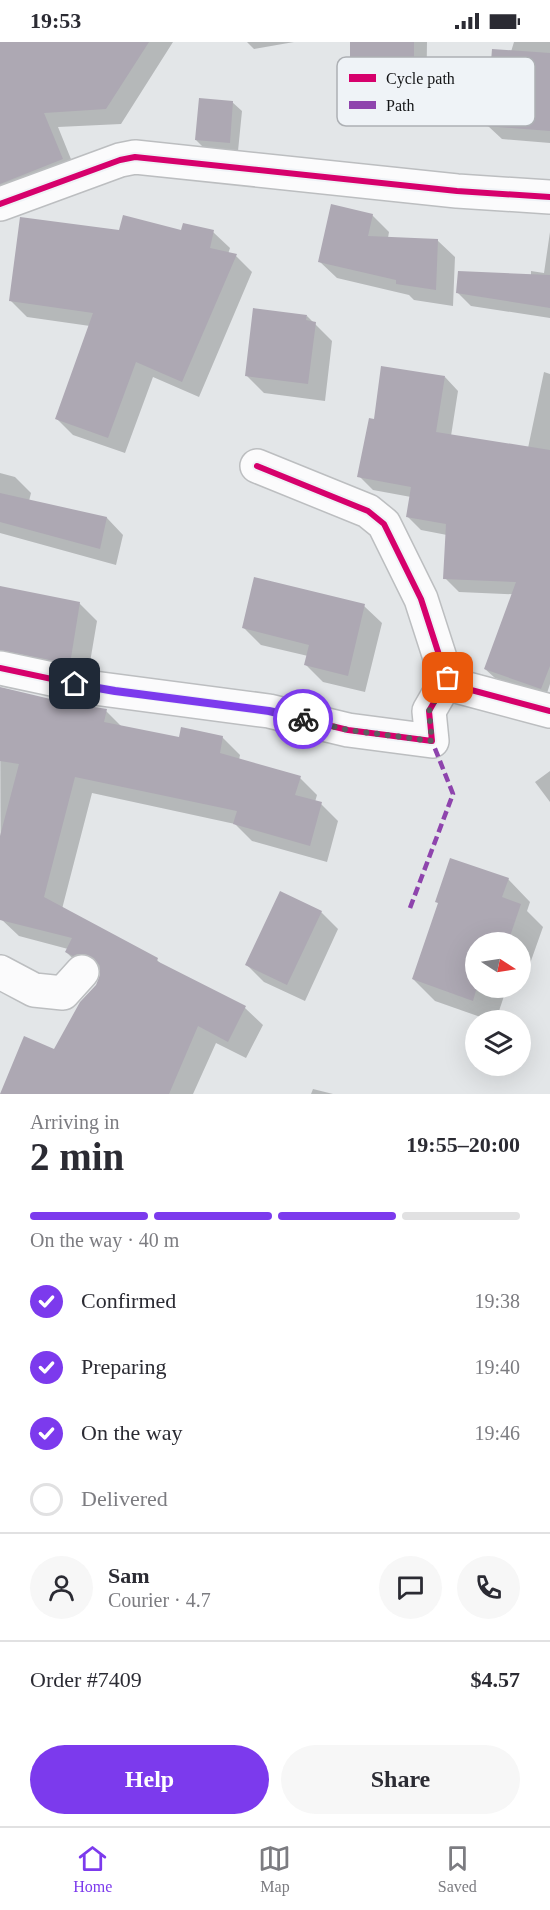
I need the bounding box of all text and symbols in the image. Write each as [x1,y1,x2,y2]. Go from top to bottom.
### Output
text: 19:53 [30,8,81,33]
legend [337,57,535,126]
text: Cycle path [386,70,455,88]
text: Path [386,97,414,114]
pin [422,652,473,703]
pin [49,658,100,709]
icon: bag [431,661,464,694]
icon: home [58,667,91,700]
courier [273,689,333,749]
icon: bike [287,703,320,736]
north arrow [465,932,531,998]
map controls [465,932,531,1076]
button: layers [465,1010,531,1076]
text: Arriving in [30,1111,119,1133]
text: 19:55–20:00 [406,1132,520,1157]
text: 2 min [30,1135,124,1178]
text: On the way · 40 m [30,1229,179,1251]
icon: check [30,1285,63,1318]
text: Confirmed [81,1288,176,1313]
text: 19:38 [474,1290,520,1312]
icon: check [30,1351,63,1384]
text: Preparing [81,1354,167,1379]
text: 19:40 [474,1356,520,1378]
icon: check [30,1417,63,1450]
text: On the way [81,1420,182,1445]
text: 19:46 [474,1422,520,1444]
text: Delivered [81,1486,168,1511]
button: person [30,1556,93,1619]
button: chat [379,1556,442,1619]
button: phone [457,1556,520,1619]
text: Sam [108,1563,150,1588]
text: Courier · 4.7 [108,1589,211,1611]
text: Order #7409 [30,1667,142,1692]
text: $4.57 [471,1667,520,1692]
button: Help [30,1745,269,1814]
button: Share [281,1745,520,1814]
tab: Home [73,1842,112,1896]
tab: Map [258,1842,291,1896]
tab: Saved [438,1842,477,1896]

